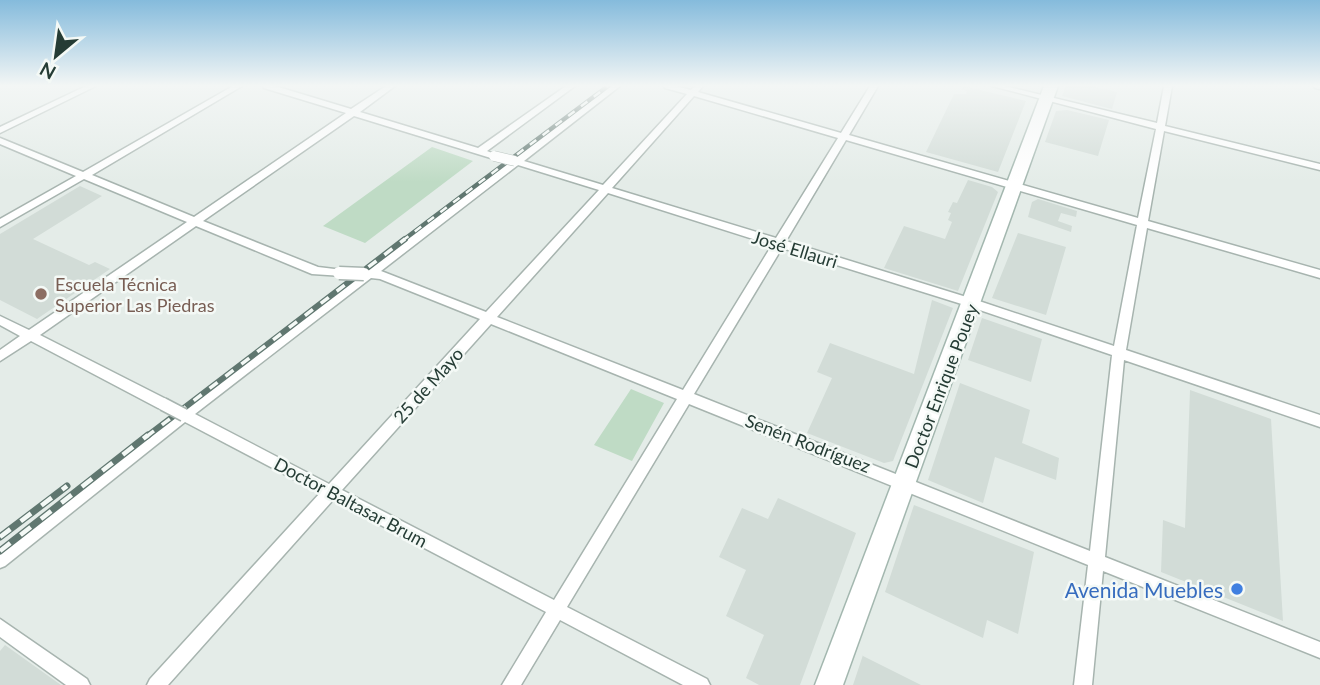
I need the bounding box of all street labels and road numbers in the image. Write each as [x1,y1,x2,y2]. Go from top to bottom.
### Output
street label: José Ellauri [750,226,840,272]
street label: Doctor Enrique Pouey [900,300,983,471]
street label: 25 de Mayo [388,343,468,427]
street label: Senén Rodríguez [742,409,874,477]
street label: Doctor Baltasar Brum [271,452,431,552]

